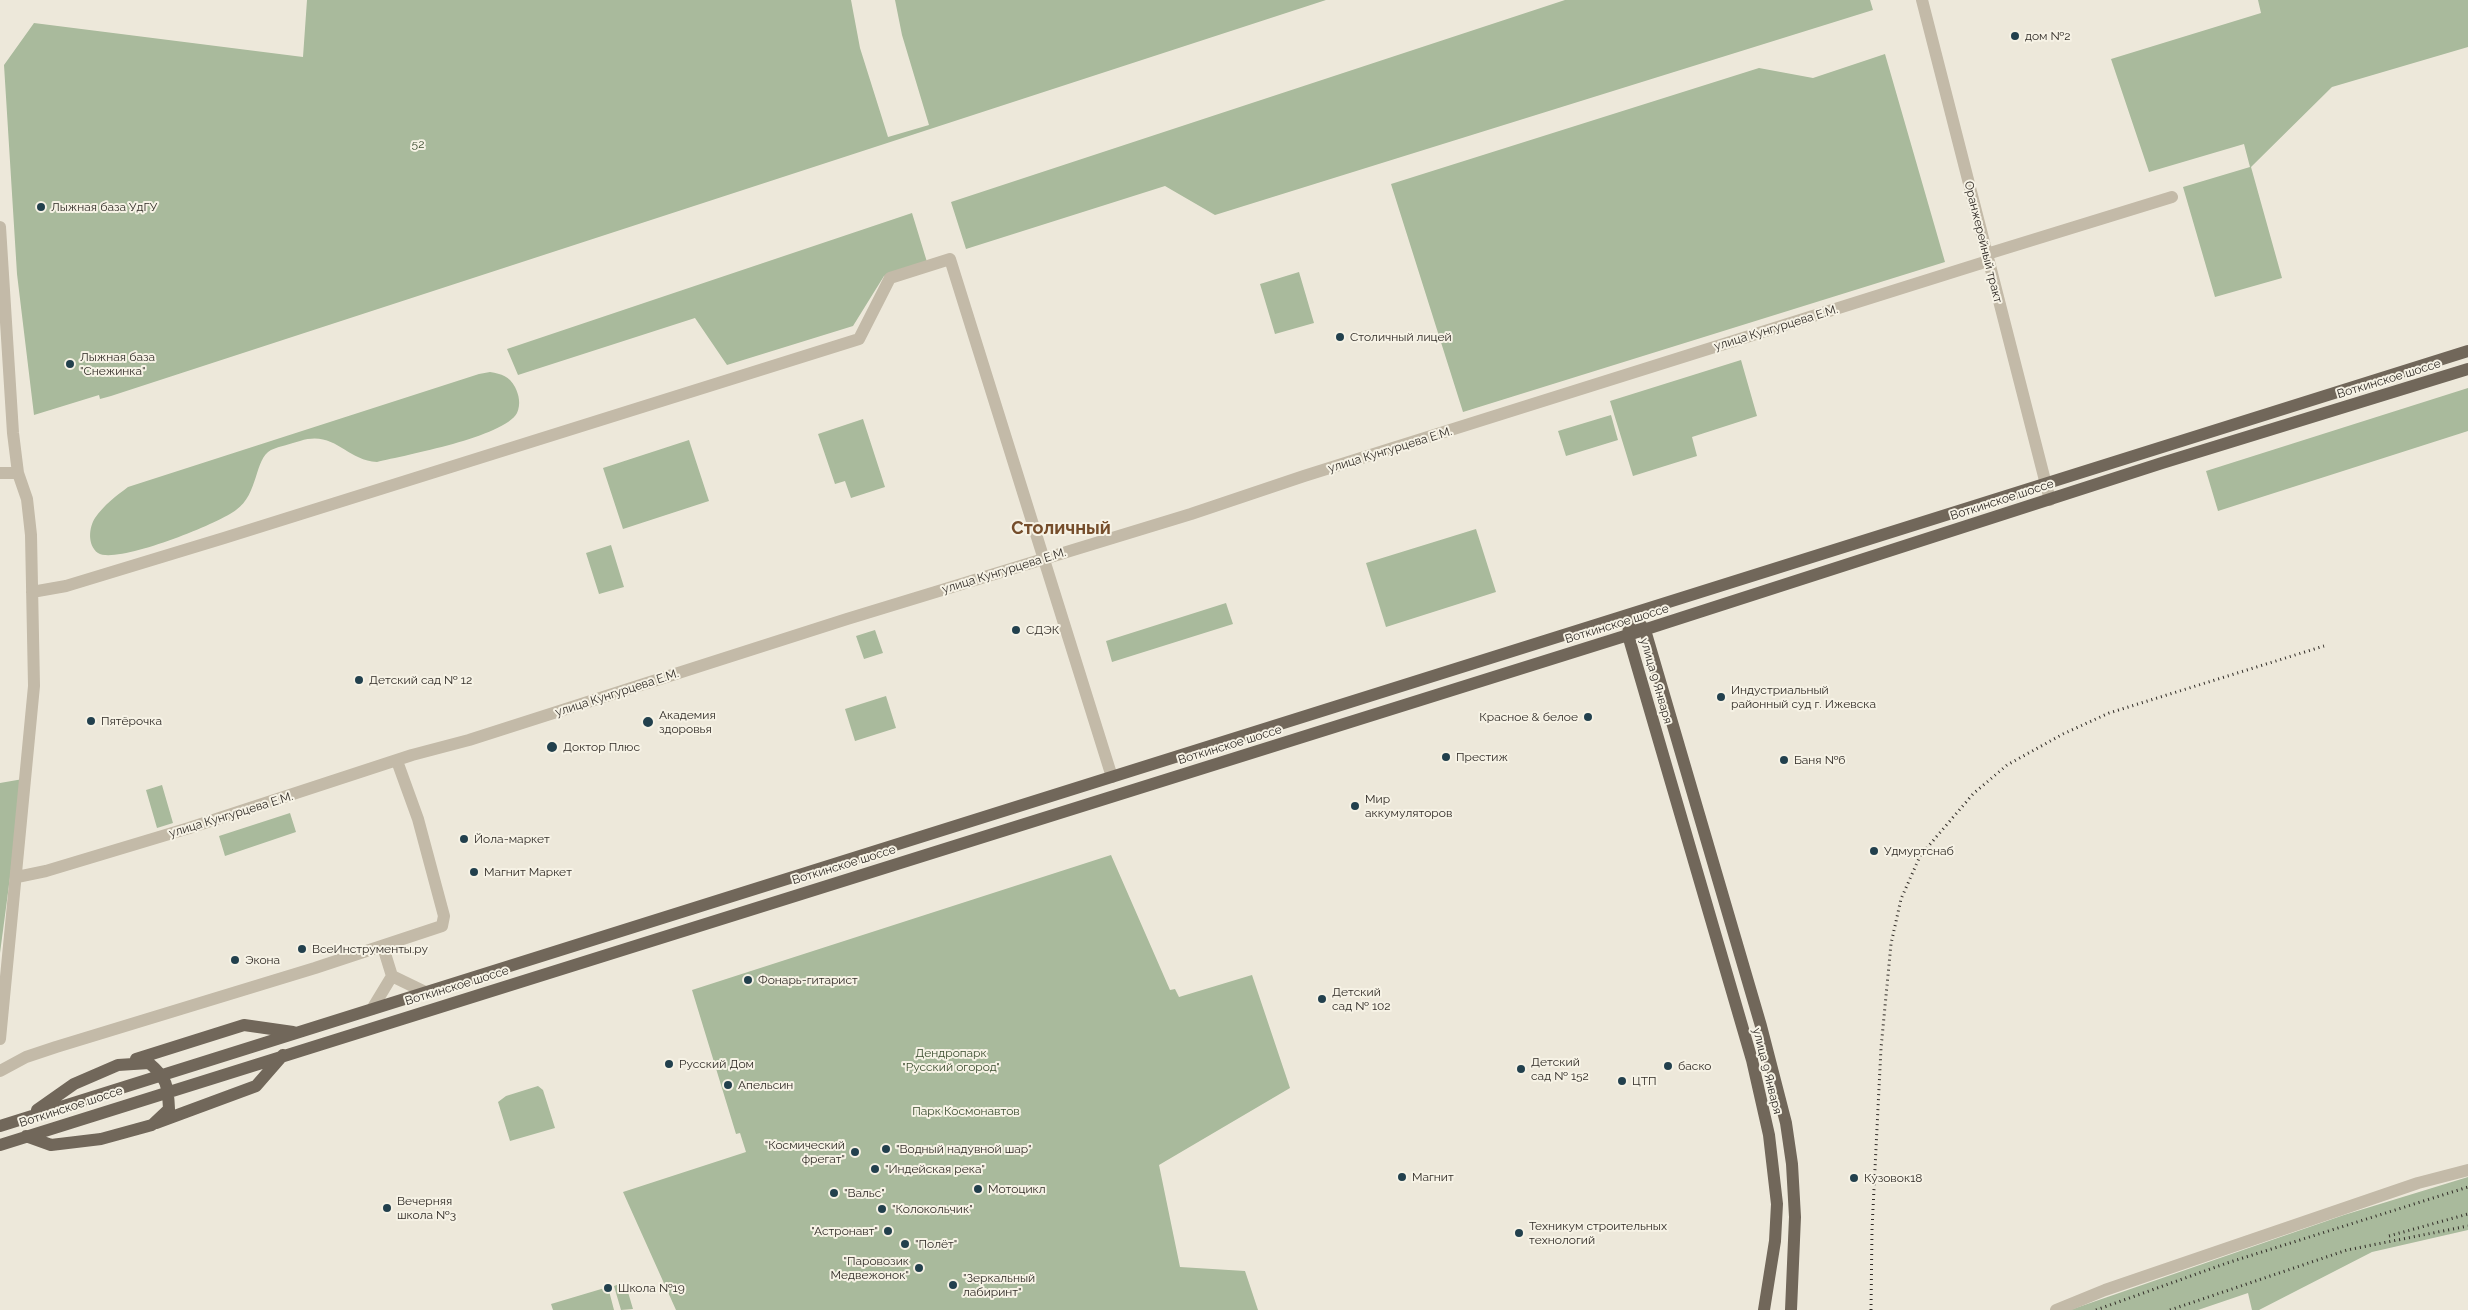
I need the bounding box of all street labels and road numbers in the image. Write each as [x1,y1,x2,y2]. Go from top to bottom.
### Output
street label: Оранжерейный тракт [1961,180,2005,304]
street label: улица Кунгурцева Е.М. [1712,302,1840,354]
street label: Воткинское шоссе [2335,356,2443,402]
street label: улица Кунгурцева Е.М. [1326,424,1454,476]
street label: Воткинское шоссе [1949,476,2055,524]
street label: улица Кунгурцева Е.М. [940,545,1068,597]
street label: Воткинское шоссе [1563,601,1671,647]
street label: улица 9 Января [1637,637,1675,725]
street label: улица Кунгурцева Е.М. [554,666,680,720]
street label: Воткинское шоссе [1176,722,1284,768]
street label: улица Кунгурцева Е.М. [167,789,295,841]
street label: Воткинское шоссе [790,842,898,888]
street label: Воткинское шоссе [403,963,511,1009]
street label: улица 9 Января [1749,1026,1785,1116]
street label: Воткинское шоссе [18,1083,124,1131]

